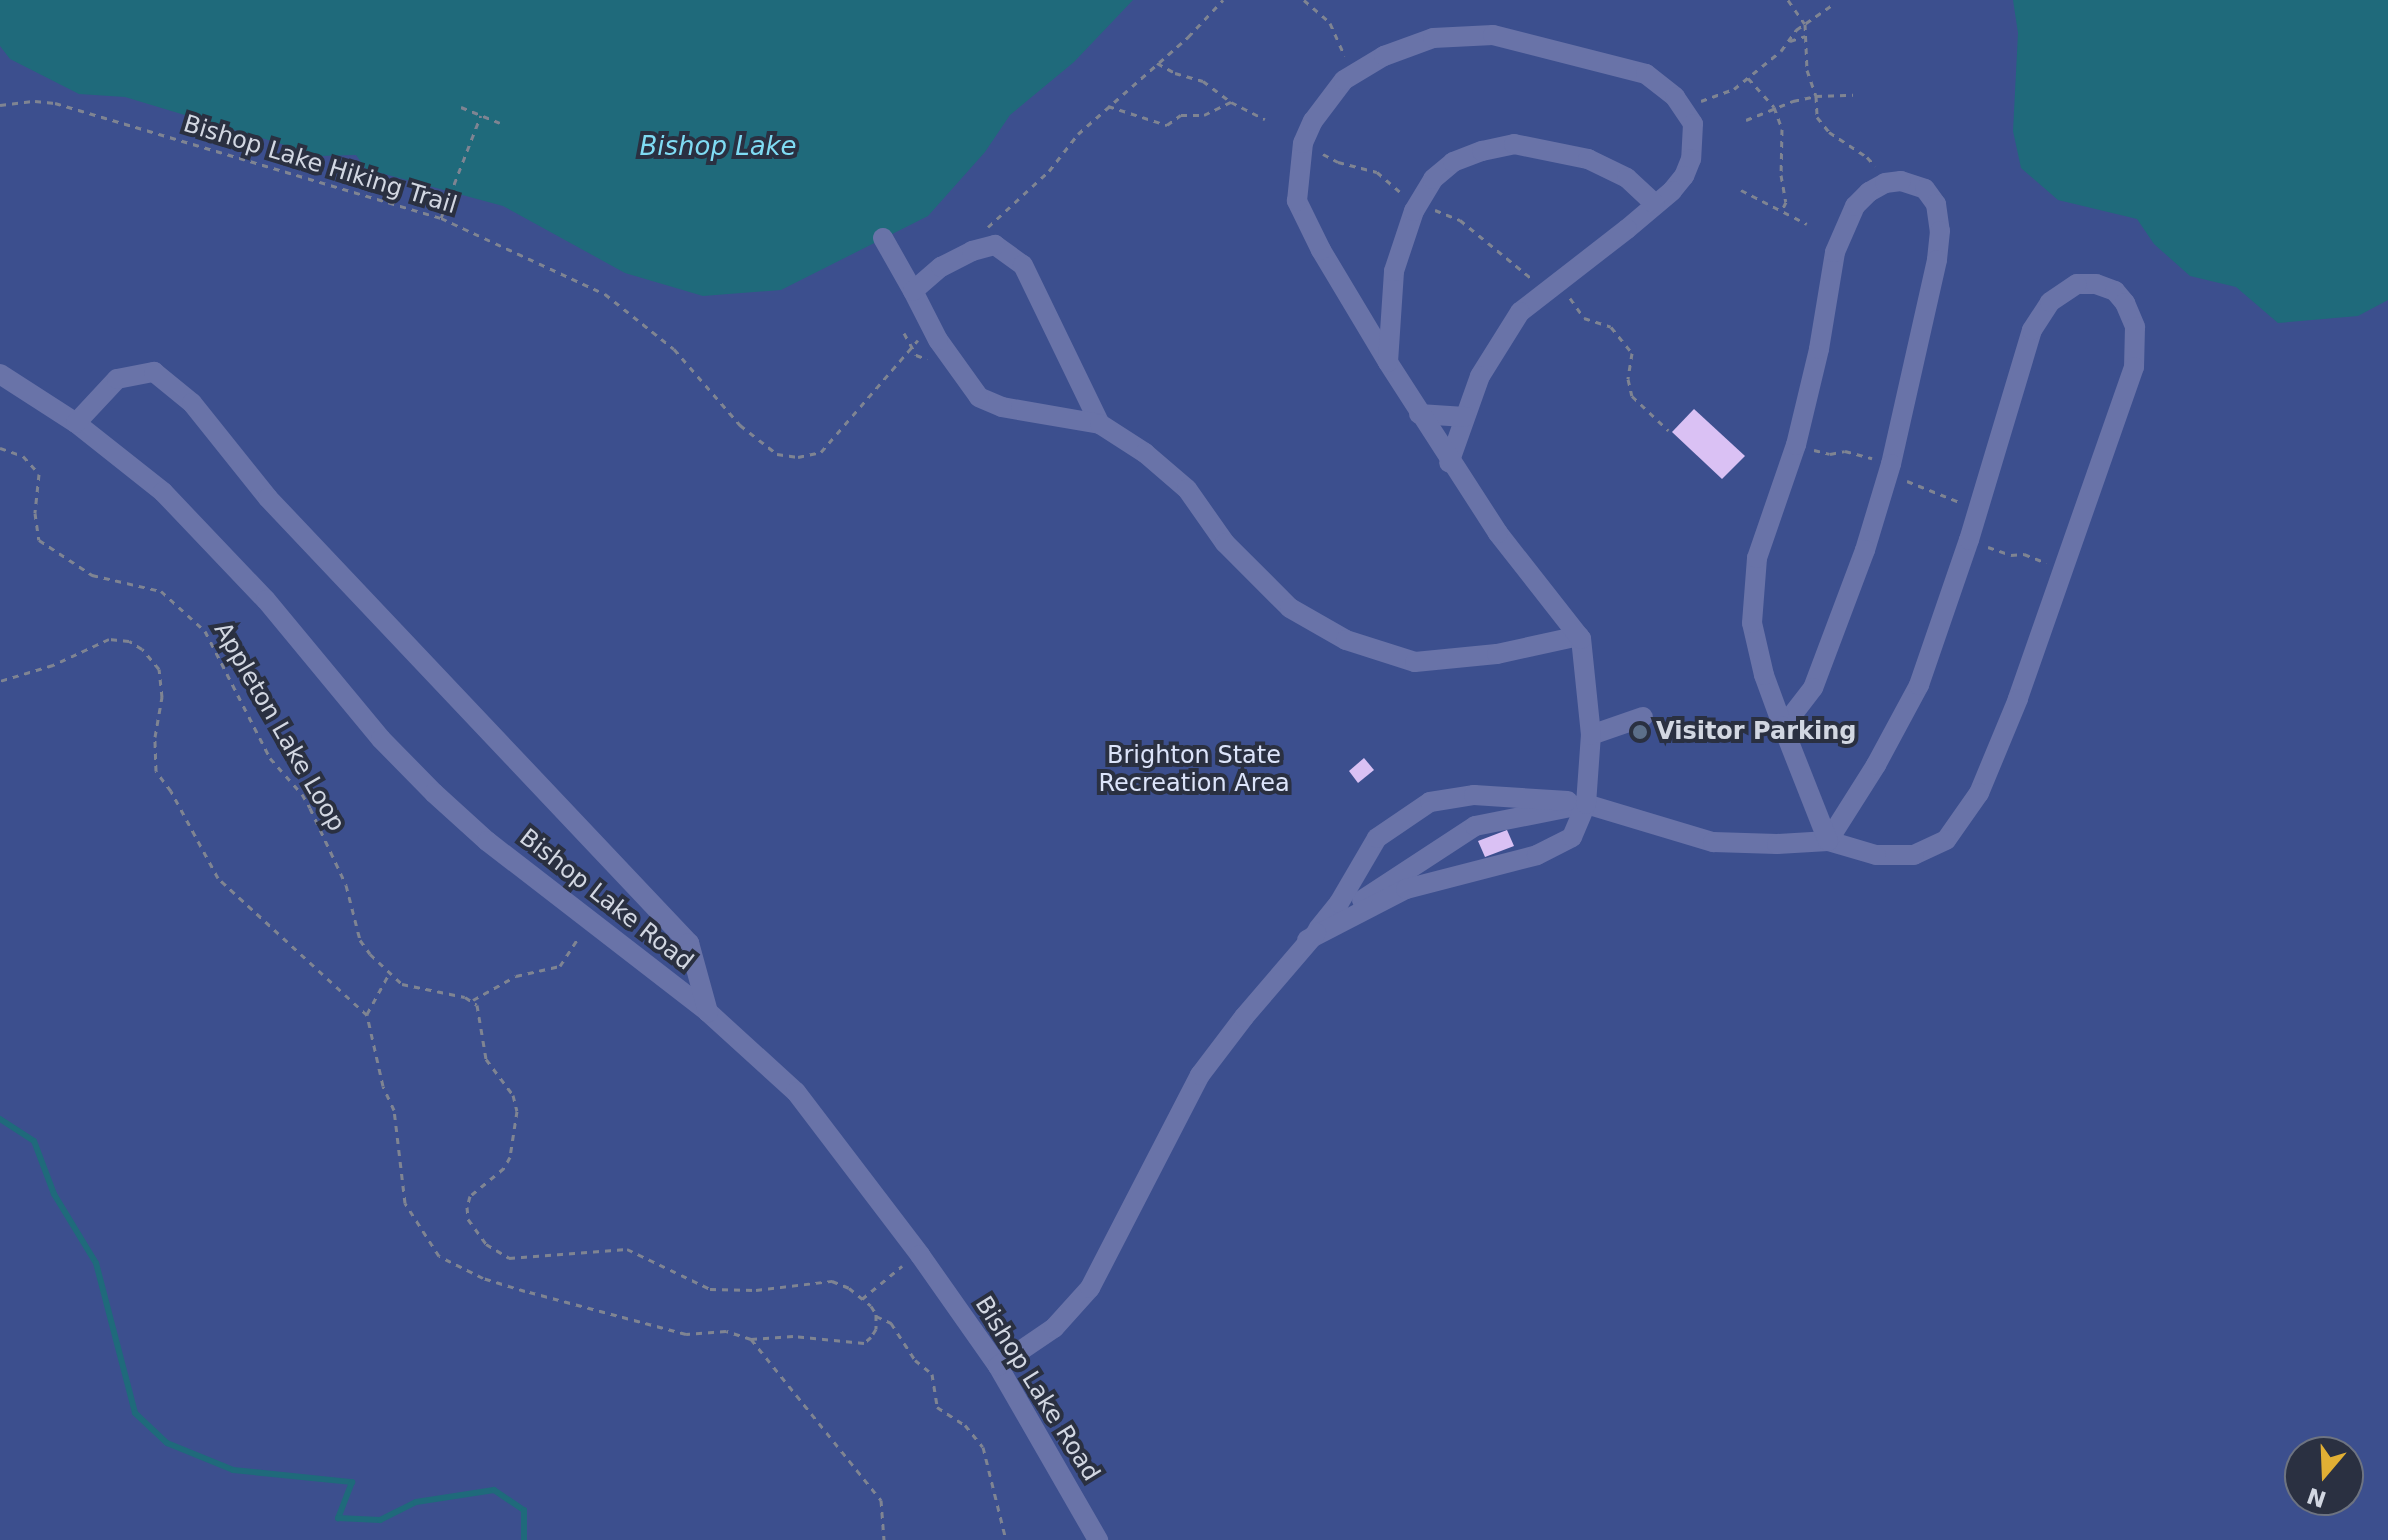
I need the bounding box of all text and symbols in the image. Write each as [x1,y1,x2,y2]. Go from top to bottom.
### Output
street label: Bishop Lake Hiking Trail [180,110,460,220]
water label: Bishop Lake [639,131,797,163]
street label: Appleton Lake Loop [207,617,351,837]
place label: Visitor Parking [1656,718,1856,746]
marker: Visitor Parking [1631,723,1649,741]
park label: Brighton State Recreation Area [1098,742,1290,798]
street label: Bishop Lake Road [514,823,698,977]
street label: Bishop Lake Road [969,1291,1105,1487]
north arrow [2284,1436,2364,1516]
text: N [2304,1482,2329,1512]

